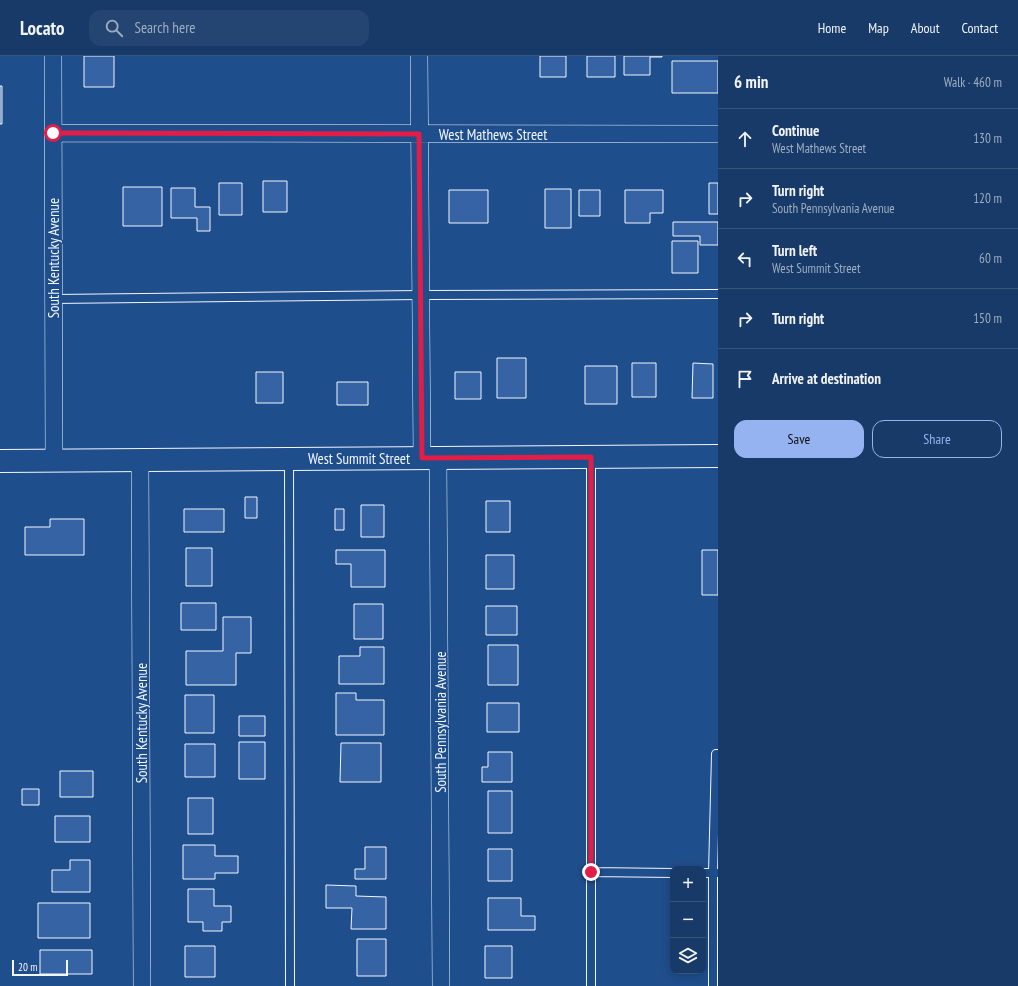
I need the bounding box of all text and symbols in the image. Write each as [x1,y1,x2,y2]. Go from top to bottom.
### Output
search box [89,10,369,46]
text: Locato [20,16,65,40]
icon: search [103,17,125,39]
text: Search here [135,18,195,37]
text: Home [818,19,846,37]
text: Map [868,19,889,37]
text: About [911,19,940,37]
text: Contact [962,19,998,37]
text: 6 min [734,71,768,93]
text: Walk · 460 m [944,74,1002,91]
text: Continue [772,121,819,140]
route start [44,124,62,142]
street label: West Mathews Street [439,125,547,144]
icon: ahead [734,128,756,150]
text: 130 m [973,130,1002,147]
text: West Mathews Street [772,140,866,157]
text: Turn right [772,181,824,200]
icon: right [734,188,756,210]
text: 120 m [973,190,1002,207]
street label: South Kentucky Avenue [44,198,63,318]
text: South Pennsylvania Avenue [772,200,895,217]
text: Turn left [772,241,817,260]
icon: left [734,248,756,270]
text: 60 m [979,250,1002,267]
text: West Summit Street [772,260,861,277]
icon: right [734,308,756,330]
text: Turn right [772,309,824,328]
text: 150 m [973,310,1002,327]
icon: arrive [734,368,756,390]
text: Arrive at destination [772,369,881,388]
button: Save [734,420,864,458]
button: Share [872,420,1002,458]
street label: West Summit Street [308,449,410,468]
street label: South Pennsylvania Avenue [431,651,450,793]
street label: South Kentucky Avenue [132,663,151,783]
route end [582,863,600,881]
map controls [670,866,706,974]
button: + [670,866,706,902]
button: − [670,902,706,938]
button: layers [670,938,706,974]
scale bar [12,958,68,977]
text: 20 m [18,960,37,974]

